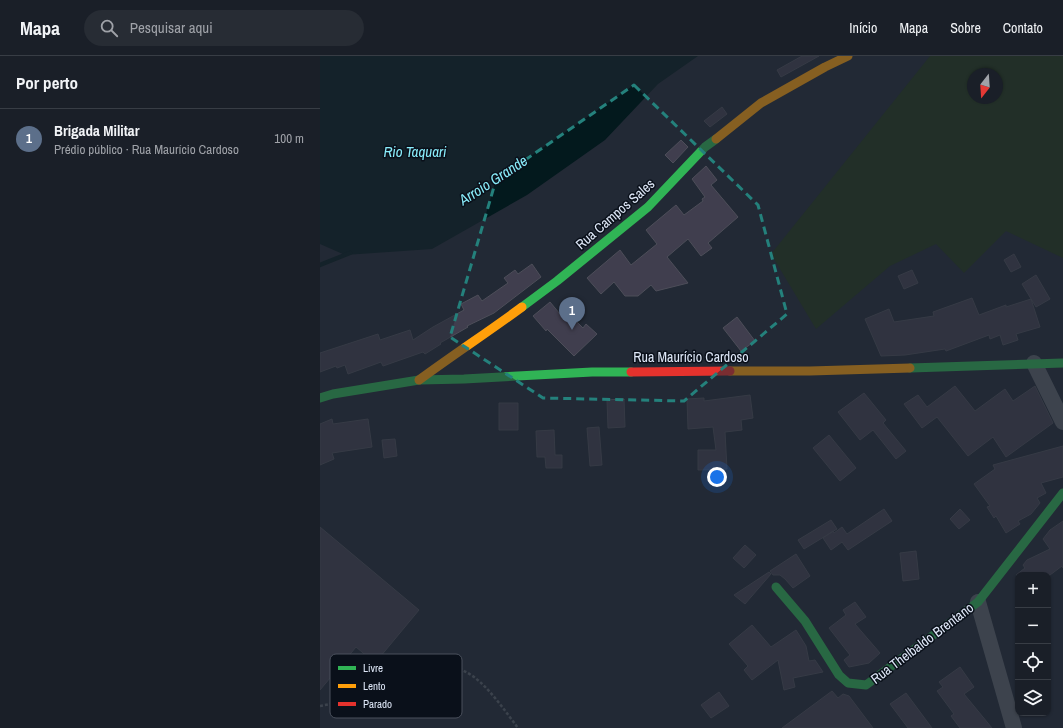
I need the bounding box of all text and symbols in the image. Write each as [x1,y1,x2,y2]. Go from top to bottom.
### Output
search box [84,10,364,46]
text: Mapa [20,15,60,41]
icon: search [98,17,120,39]
text: Pesquisar aqui [130,17,213,38]
text: Início [849,19,877,37]
text: Mapa [899,19,928,37]
text: Sobre [950,19,981,37]
text: Contato [1003,19,1043,37]
north arrow [967,68,1003,104]
text: Por perto [16,71,78,94]
text: Brigada Militar [54,120,139,141]
text: 1 [26,130,32,147]
text: 100 m [274,130,304,147]
text: Prédio público · Rua Maurício Cardoso [54,141,239,158]
water label: Rio Taquari [383,141,447,162]
water label: Arroio Grande [454,150,532,211]
street label: Rua Campos Sales [572,175,658,253]
pin: 1 [559,297,585,330]
street label: Rua Maurício Cardoso [633,348,749,366]
your location [707,467,727,487]
map controls [1015,572,1051,716]
button: + [1015,572,1051,608]
street label: Rua Thelbaldo Brentano [867,598,977,688]
button: − [1015,608,1051,644]
button: locate [1015,644,1051,680]
legend [330,654,462,718]
text: Livre [363,661,383,675]
text: Lento [363,679,386,693]
button: layers [1015,680,1051,716]
text: Parado [363,697,392,711]

